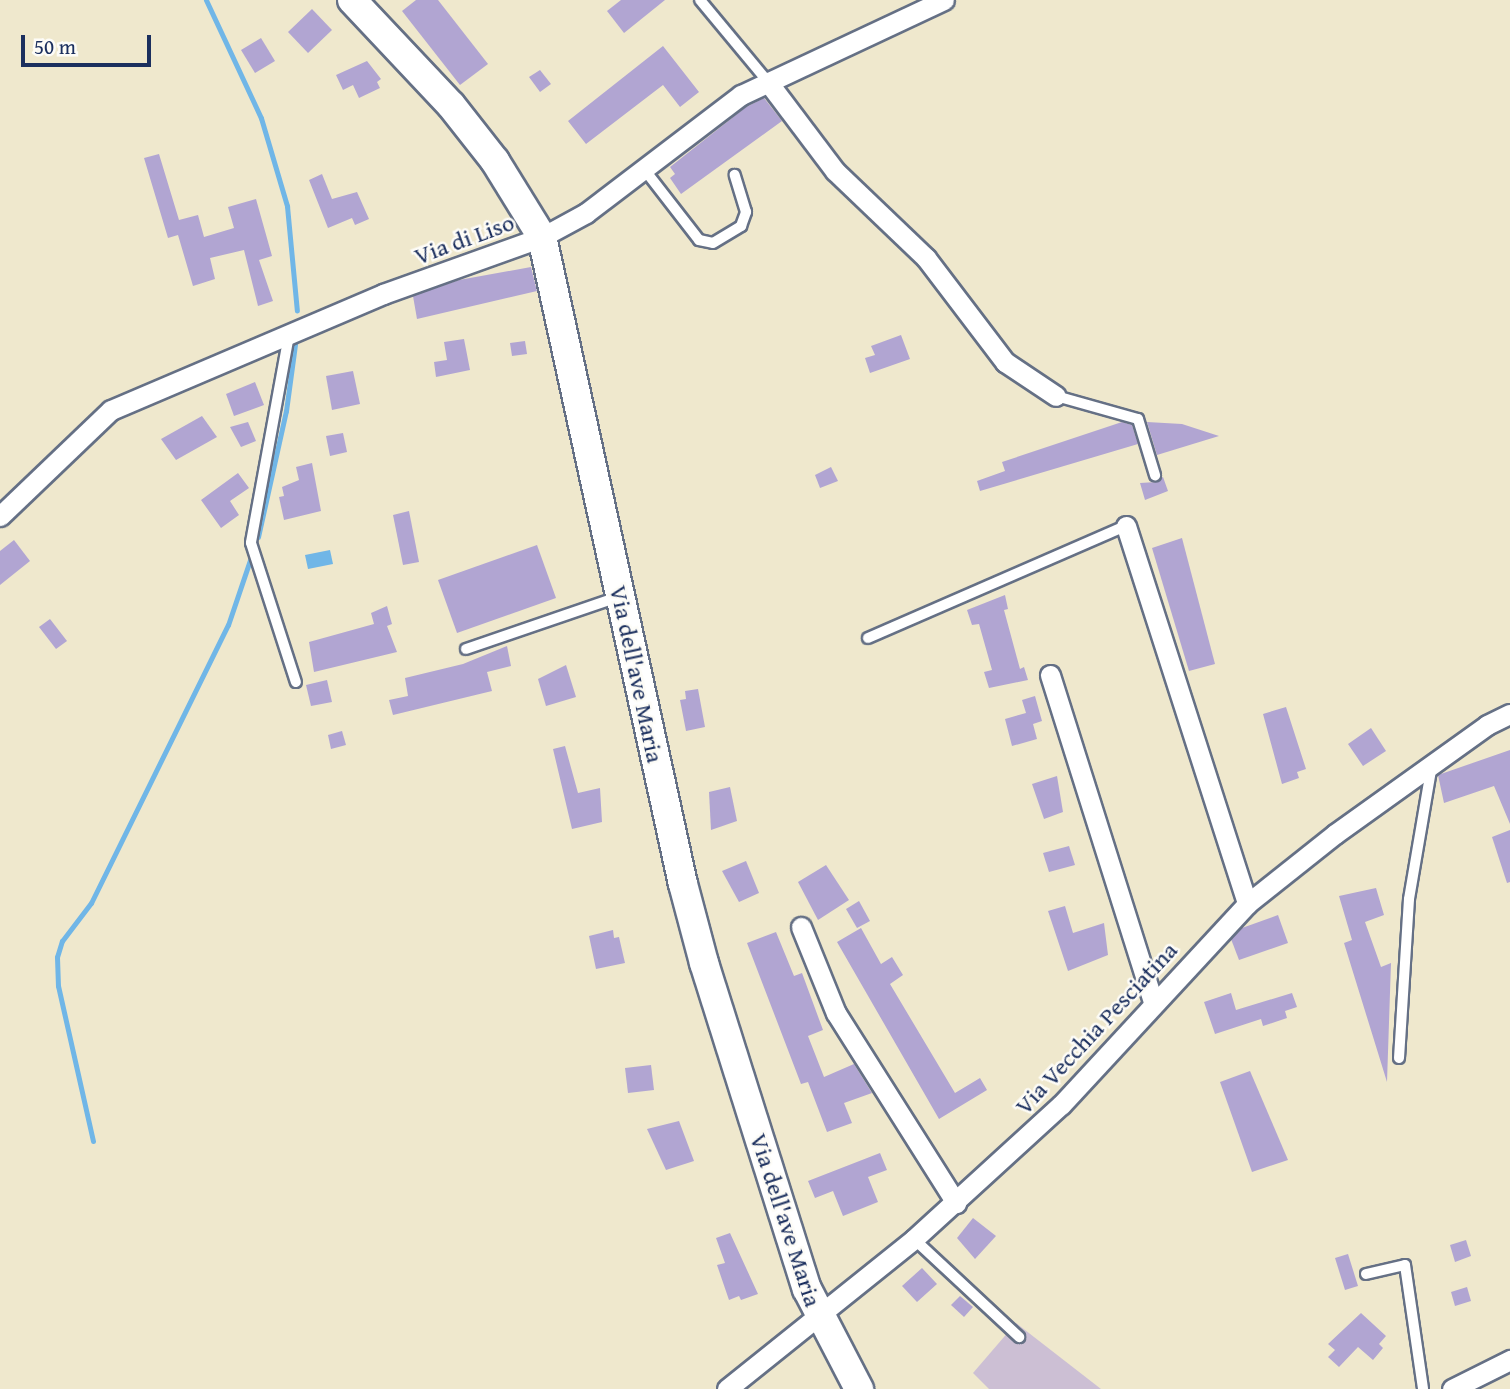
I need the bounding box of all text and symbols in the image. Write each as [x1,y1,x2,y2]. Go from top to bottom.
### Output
scale bar [24,21,154,65]
text: 50 m [34,31,76,62]
street label: Via di Liso [410,208,518,270]
street label: Via dell'ave Maria [604,583,670,765]
street label: Via Vecchia Pesciatina [1009,936,1183,1120]
street label: Via dell'ave Maria [744,1130,828,1310]

